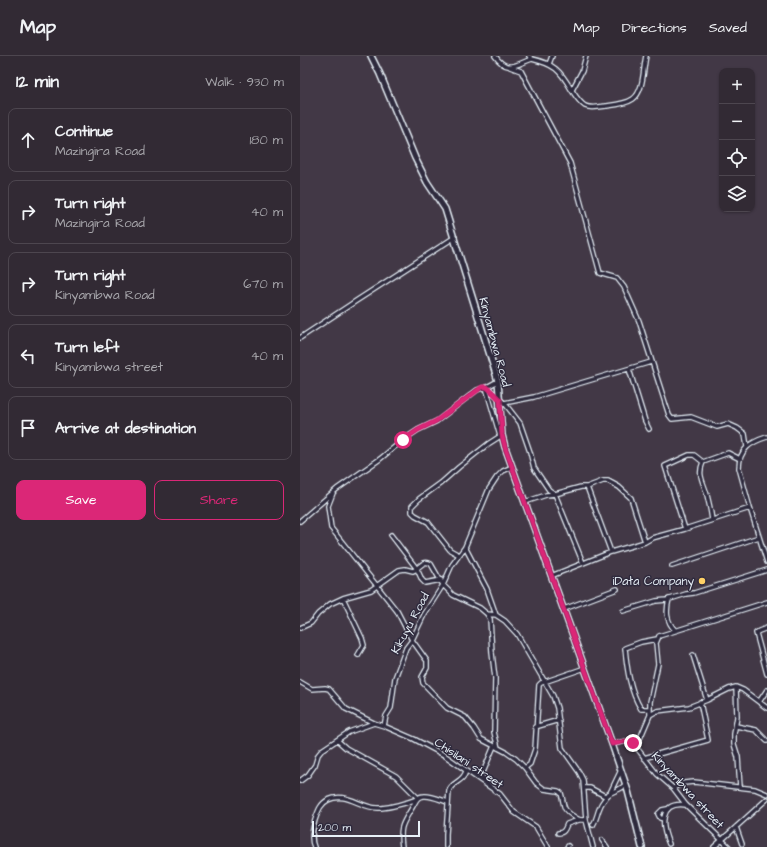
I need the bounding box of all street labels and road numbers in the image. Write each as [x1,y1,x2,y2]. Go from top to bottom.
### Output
street label: Kinyambwa Road [473,295,515,389]
street label: Kikuyu Road [387,589,435,658]
street label: Chisilani street [431,734,507,793]
street label: Kinyambwa street [647,748,728,833]

